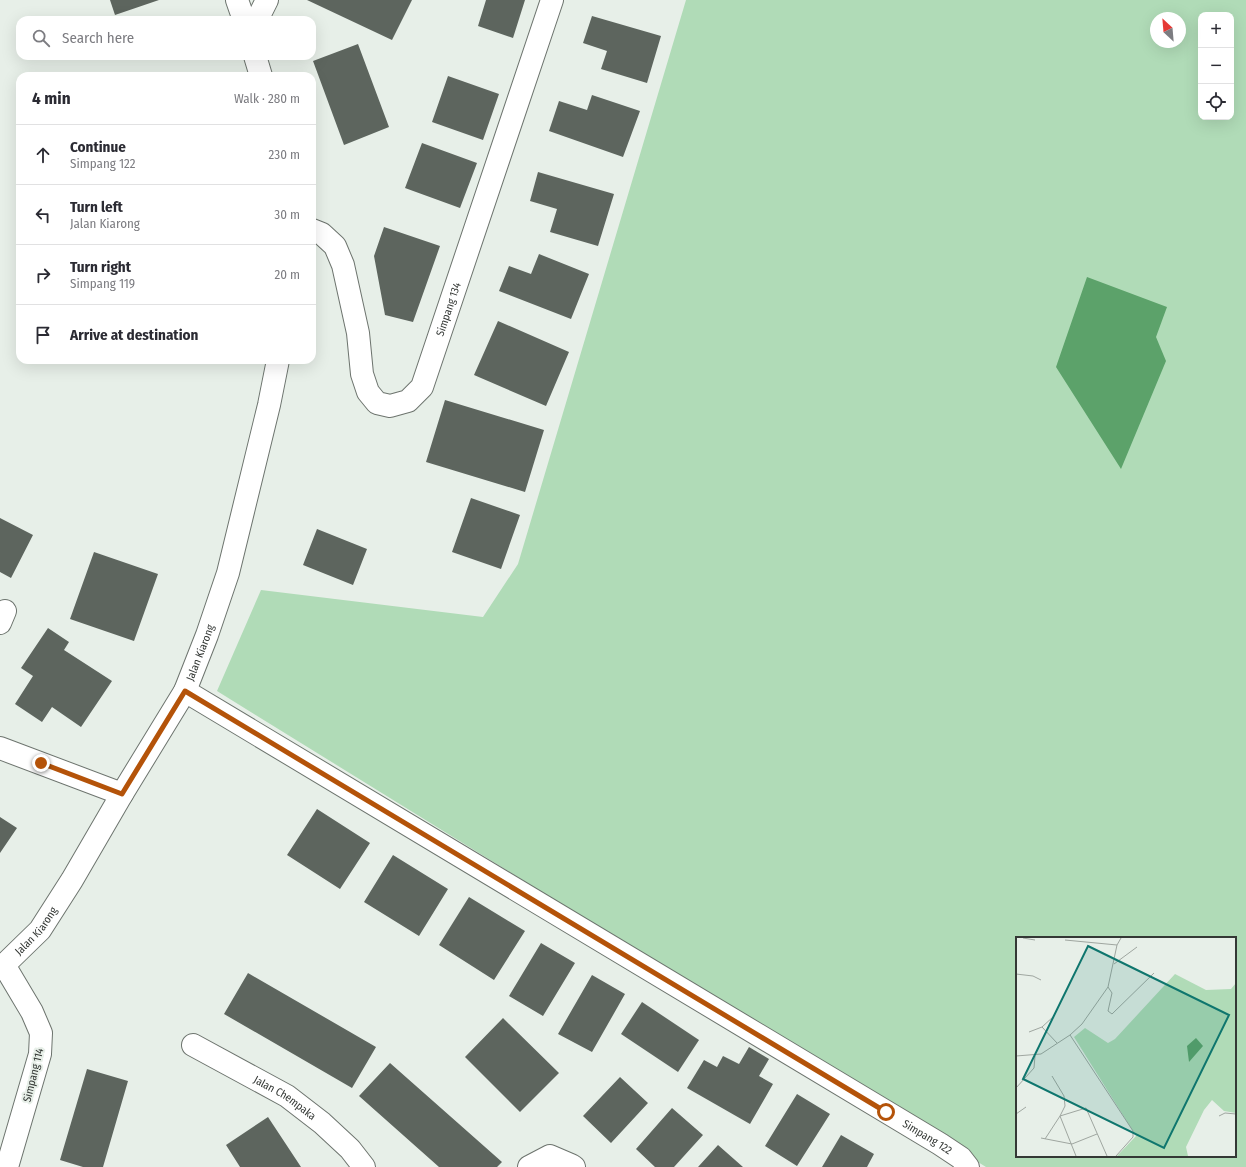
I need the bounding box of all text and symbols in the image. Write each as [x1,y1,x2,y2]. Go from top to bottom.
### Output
north arrow [1150,12,1186,48]
map controls [1198,12,1234,120]
button: + [1198,12,1234,48]
search box [16,16,316,60]
icon: search [30,27,52,49]
text: Search here [62,29,134,47]
button: − [1198,48,1234,84]
button: locate [1198,84,1234,120]
text: 4 min [32,88,71,109]
text: Walk · 280 m [234,91,300,106]
text: Continue [70,138,126,156]
icon: ahead [32,144,54,166]
text: 230 m [269,147,300,162]
text: Simpang 122 [70,156,135,171]
text: Turn left [70,198,123,216]
icon: left [32,204,54,226]
text: 30 m [274,207,300,222]
text: Jalan Kiarong [70,216,140,231]
text: Turn right [70,258,131,276]
icon: right [32,264,54,286]
text: 20 m [274,267,300,282]
text: Simpang 119 [70,276,135,291]
street label: Simpang 134 [434,280,464,338]
icon: arrive [32,324,54,346]
text: Arrive at destination [70,326,198,344]
street label: Jalan Kiarong [184,622,217,683]
route end [32,754,50,772]
street label: Jalan Kiarong [12,904,61,958]
inset map [1016,937,1236,1157]
street label: Simpang 114 [21,1046,47,1103]
street label: Jalan Chempaka [251,1073,318,1123]
route start [877,1103,895,1121]
street label: Simpang 122 [900,1117,954,1157]

